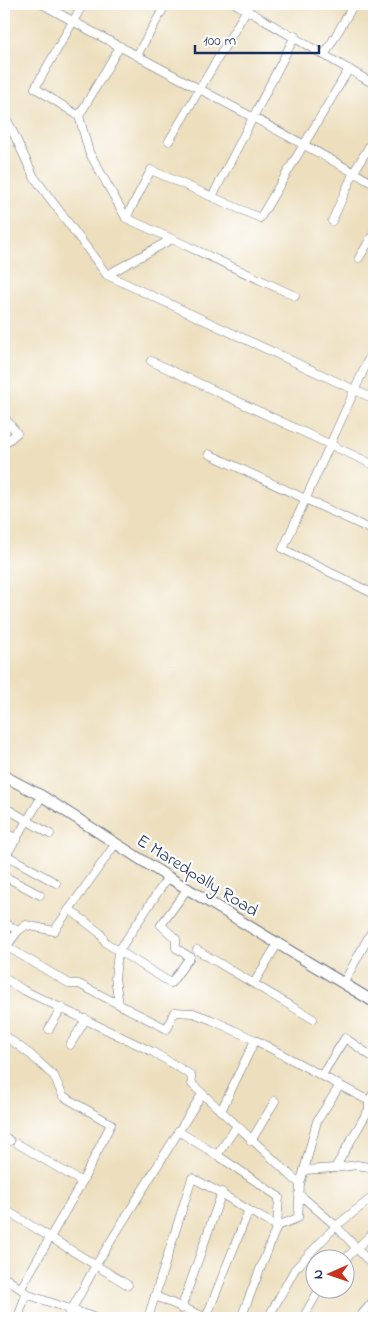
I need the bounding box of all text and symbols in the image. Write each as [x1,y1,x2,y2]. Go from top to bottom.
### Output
scale bar [195,22,319,54]
text: 100 m [203,30,236,52]
street label: E Maredpally Road [131,829,263,925]
north arrow [306,1250,356,1300]
text: N [308,1269,329,1279]

